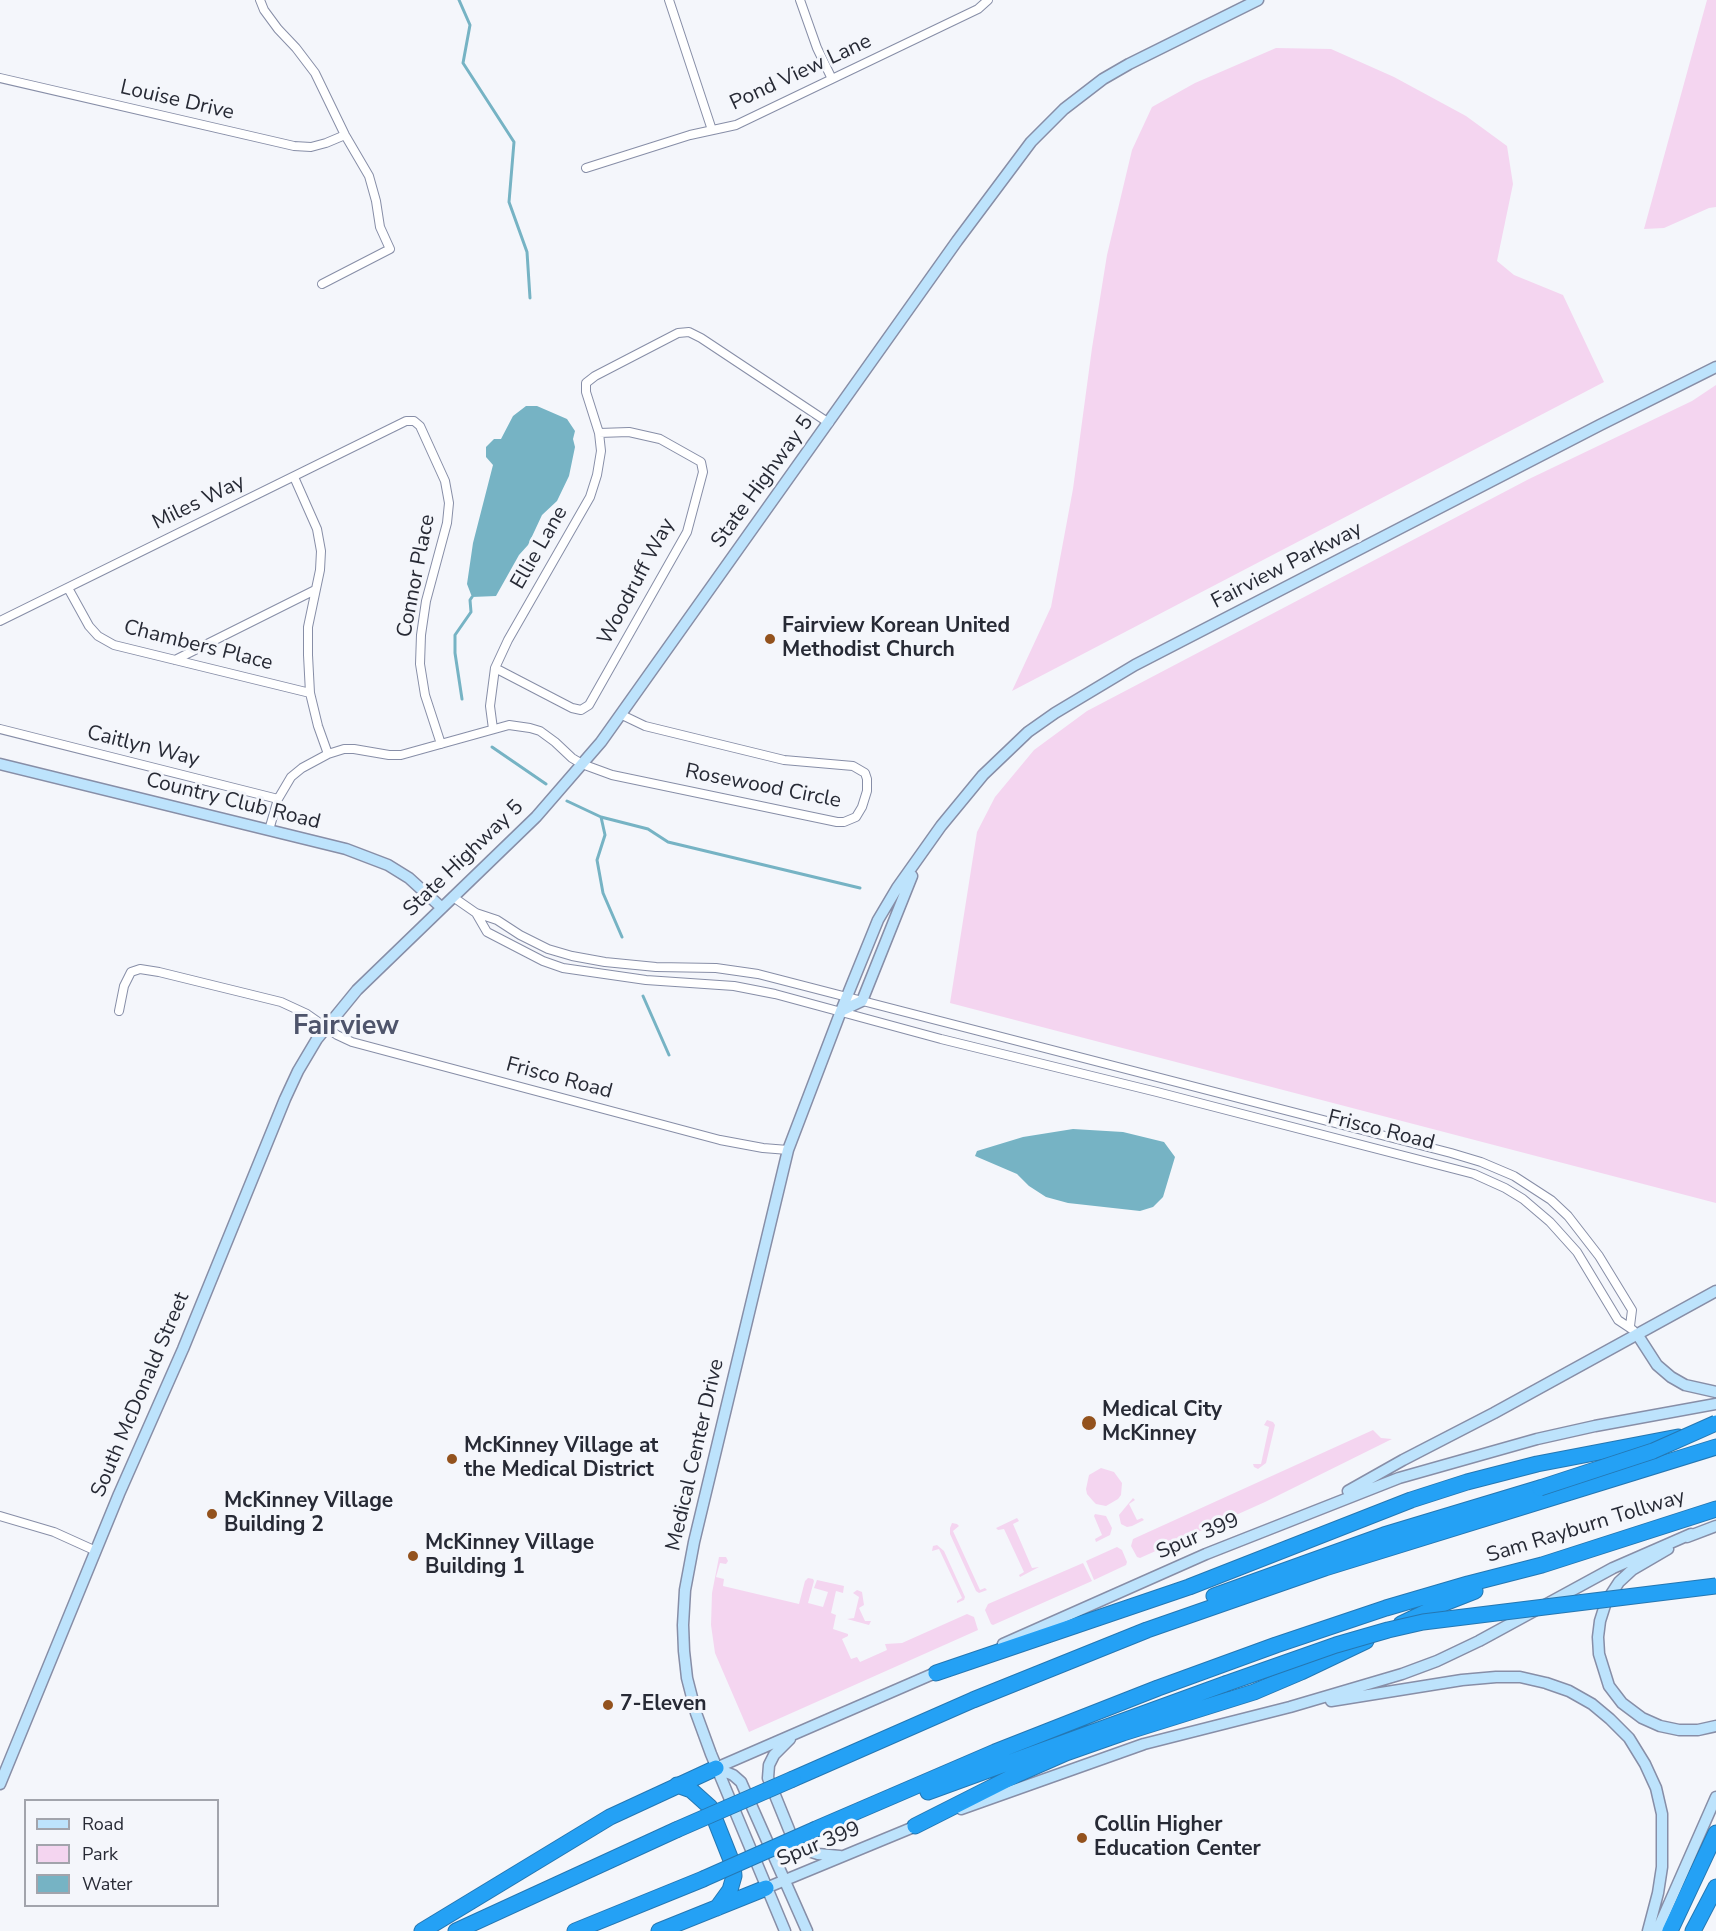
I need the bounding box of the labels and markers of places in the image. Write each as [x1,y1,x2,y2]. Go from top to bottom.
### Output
place label: Fairview Korean United Methodist Church [782,614,1010,664]
marker: Fairview Korean United Methodist Church [763,632,777,646]
place label: Medical City McKinney [1102,1398,1222,1448]
marker: Medical City McKinney [1080,1414,1098,1432]
place label: McKinney Village at the Medical District [464,1434,658,1484]
marker: McKinney Village at the Medical District [445,1452,459,1466]
place label: McKinney Village Building 2 [224,1489,393,1539]
marker: McKinney Village Building 2 [205,1507,219,1521]
place label: McKinney Village Building 1 [425,1531,594,1581]
marker: McKinney Village Building 1 [406,1549,420,1563]
place label: 7-Eleven [620,1692,707,1718]
marker: 7-Eleven [601,1698,615,1712]
place label: Collin Higher Education Center [1094,1813,1261,1863]
marker: Collin Higher Education Center [1075,1831,1089,1845]

